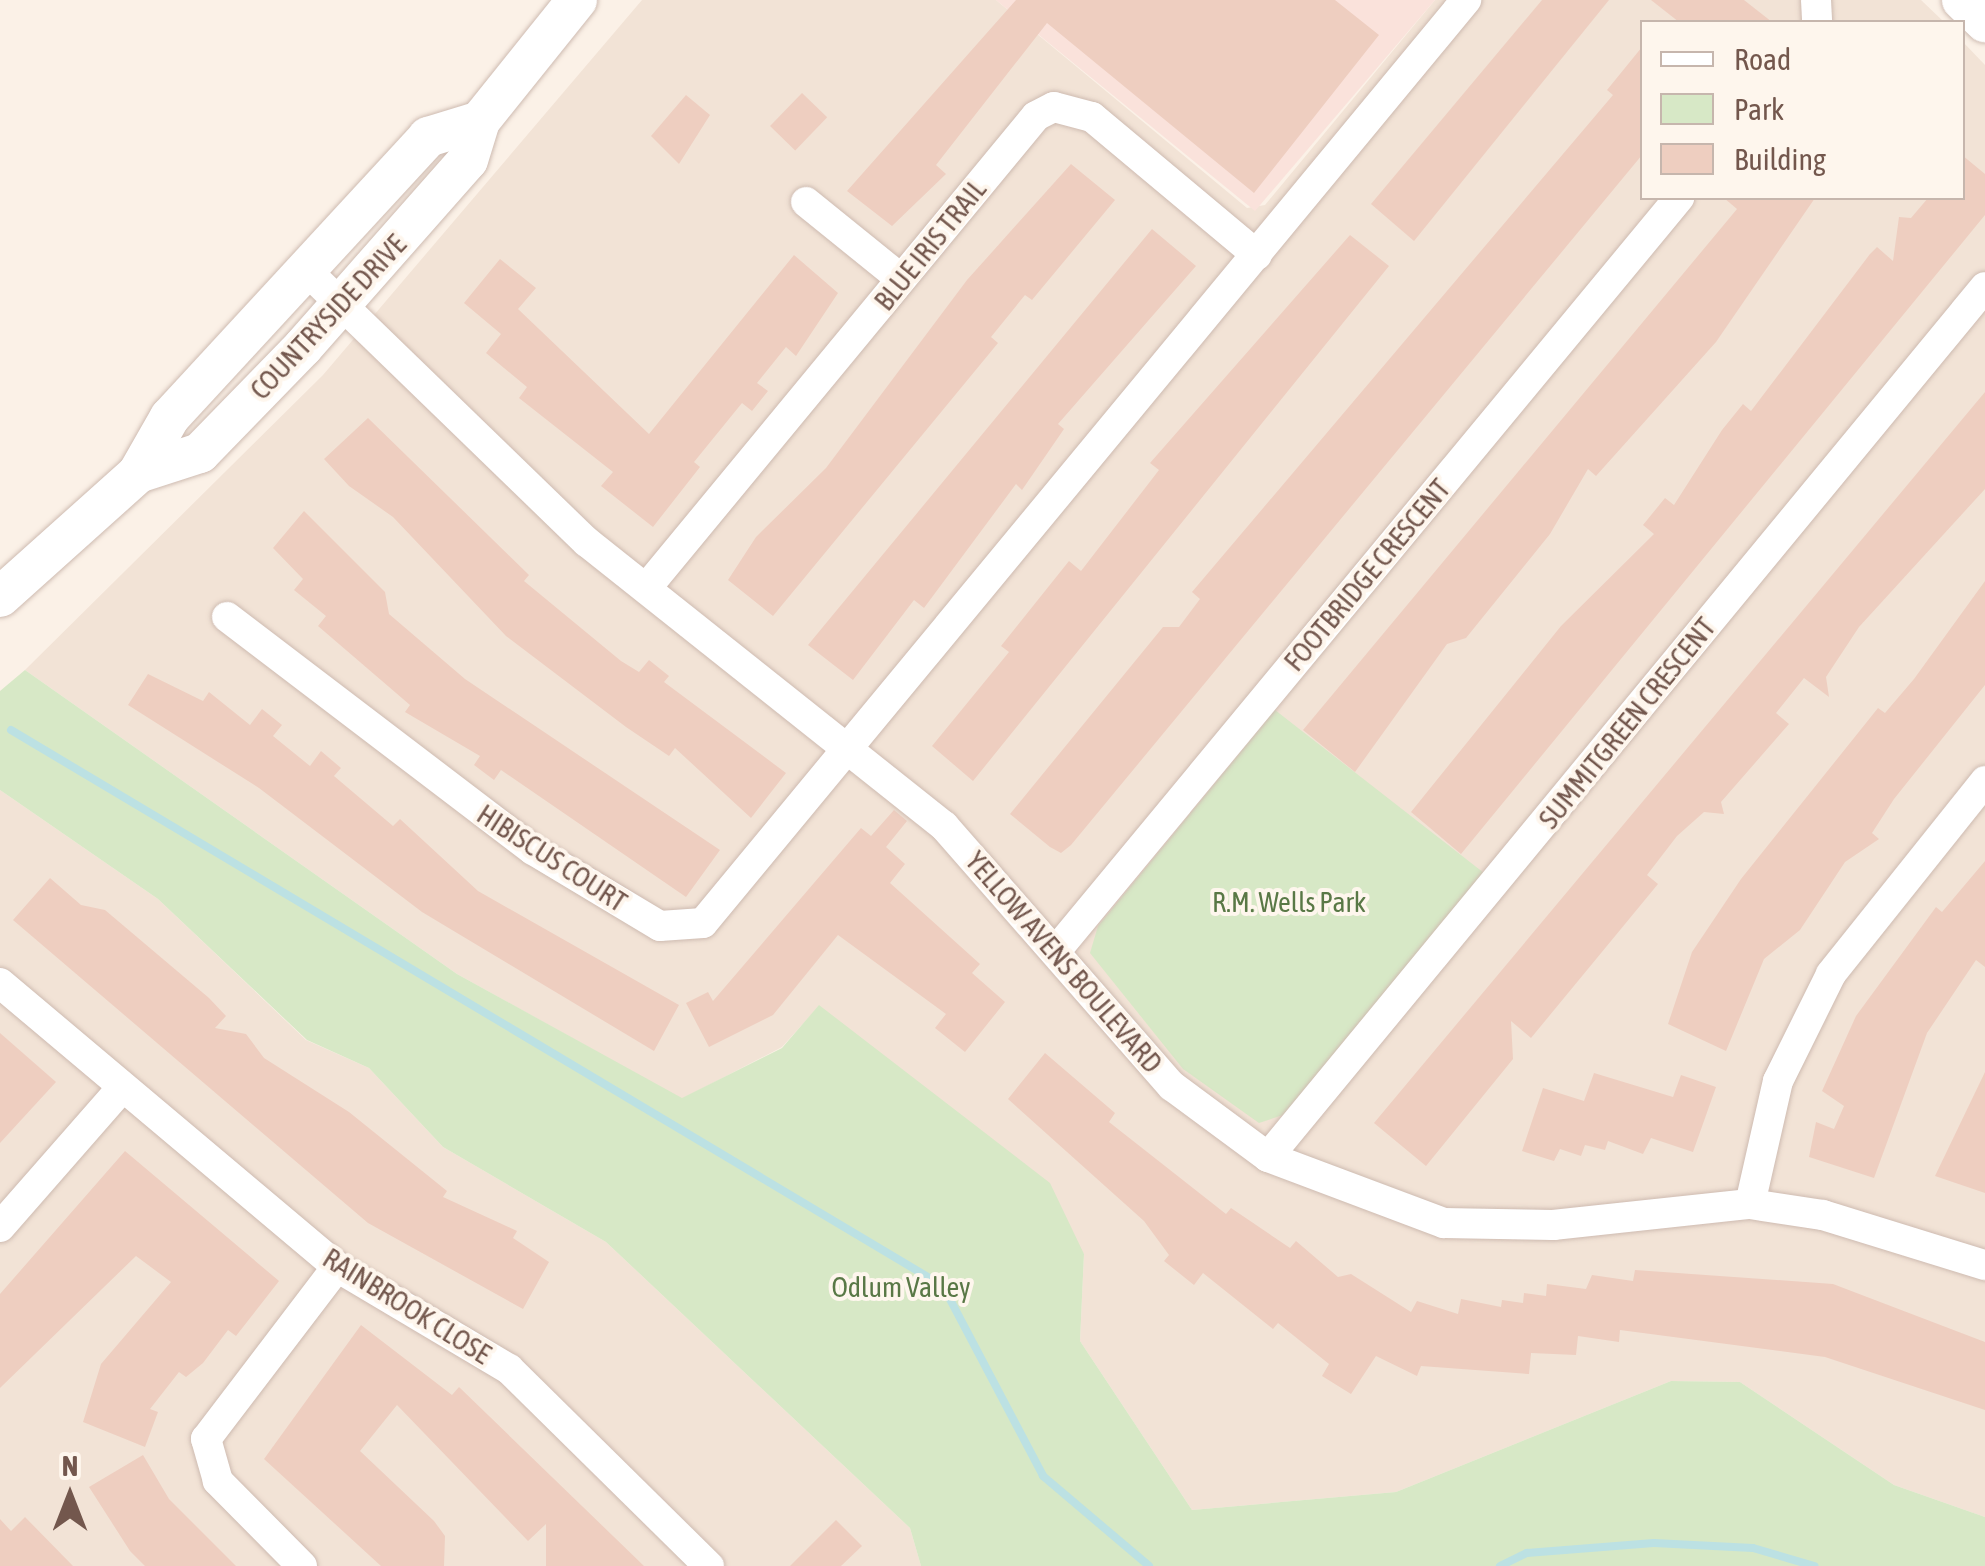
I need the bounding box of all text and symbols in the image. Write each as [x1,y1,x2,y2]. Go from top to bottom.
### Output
legend [1640,20,1965,200]
text: Road [1734,42,1791,76]
text: Park [1734,92,1784,126]
text: Building [1734,142,1826,176]
street label: BLUE IRIS TRAIL [867,173,993,317]
street label: COUNTRYSIDE DRIVE [243,228,413,406]
street label: FOOTBRIDGE CRESCENT [1277,472,1457,678]
street label: SUMMITGREEN CRESCENT [1532,611,1722,835]
street label: HIBISCUS COURT [471,797,633,919]
street label: YELLOW AVENS BOULEVARD [959,845,1169,1079]
park label: R.M. Wells Park [1212,885,1366,919]
street label: RAINBROOK CLOSE [317,1241,497,1371]
park label: Odlum Valley [832,1270,970,1304]
north arrow [20,1446,120,1546]
text: N [62,1450,78,1482]

